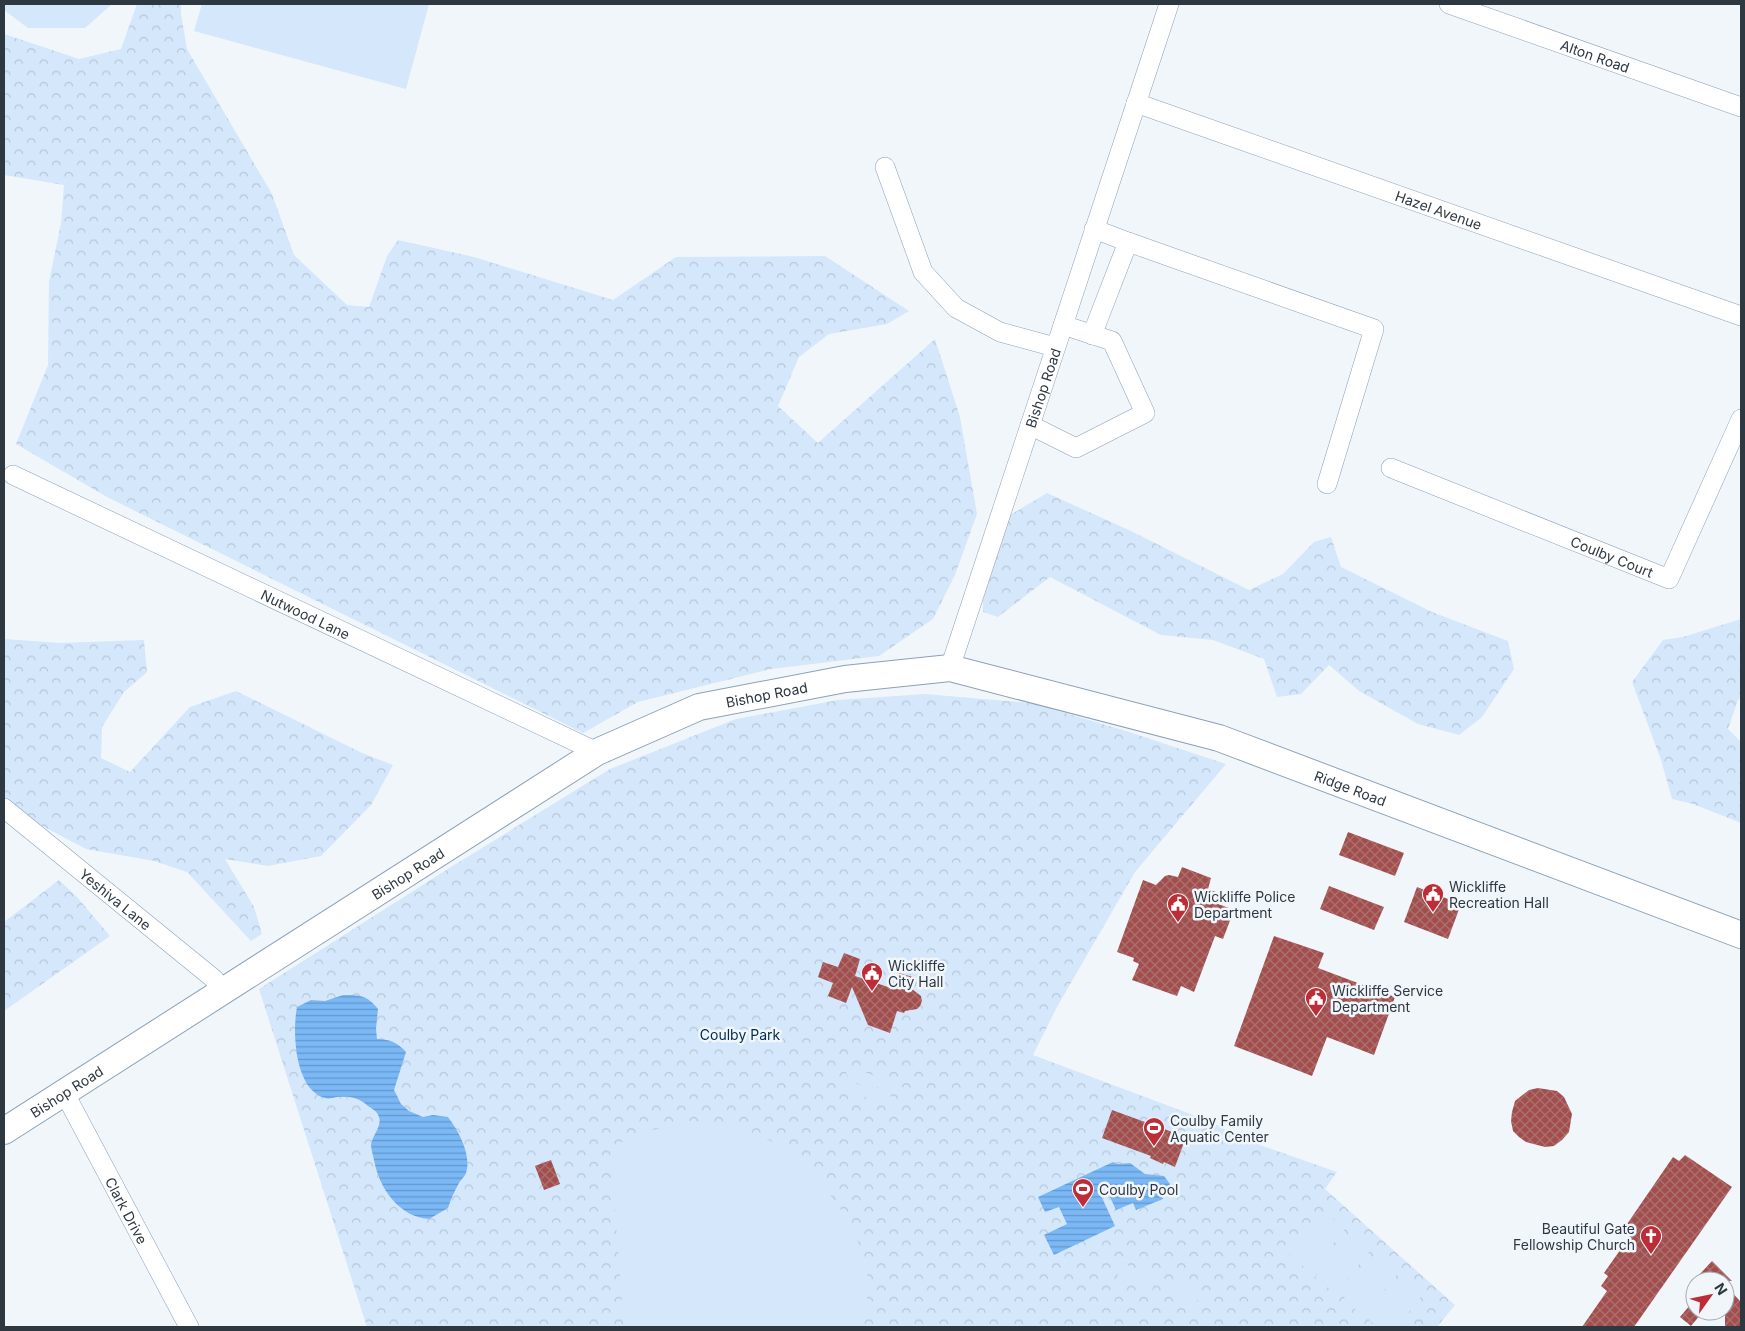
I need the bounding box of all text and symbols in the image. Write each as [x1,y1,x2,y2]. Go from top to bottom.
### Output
street label: Alton Road [1558,36,1632,76]
street label: Hazel Avenue [1393,187,1484,233]
street label: Bishop Road [1021,346,1063,430]
street label: Coulby Court [1568,532,1656,581]
street label: Nutwood Lane [259,586,353,642]
street label: Bishop Road [724,678,809,710]
street label: Ridge Road [1312,766,1389,809]
street label: Bishop Road [368,844,447,903]
street label: Yeshiva Lane [76,865,155,933]
place label: Wickliffe Recreation Hall [1449,878,1549,911]
public building icon: Wickliffe Recreation Hall [1421,882,1445,913]
place label: Wickliffe Police Department [1194,888,1295,921]
public building icon: Wickliffe Police Department [1166,892,1190,923]
place label: Wickliffe City Hall [888,957,945,990]
public building icon: Wickliffe City Hall [860,961,884,992]
place label: Wickliffe Service Department [1332,982,1443,1015]
public building icon: Wickliffe Service Department [1304,986,1328,1017]
park label: Coulby Park [700,1026,780,1043]
street label: Bishop Road [27,1062,106,1121]
place label: Coulby Family Aquatic Center [1170,1112,1269,1145]
sports icon: Coulby Family Aquatic Center [1142,1116,1166,1147]
street label: Clark Drive [102,1174,152,1247]
sports icon: Coulby Pool [1071,1177,1095,1208]
place label: Coulby Pool [1099,1181,1178,1198]
place label: Beautiful Gate Fellowship Church [1513,1220,1635,1253]
church icon: Beautiful Gate Fellowship Church [1639,1224,1663,1255]
north arrow [1685,1271,1735,1321]
text: N [1711,1280,1731,1298]

